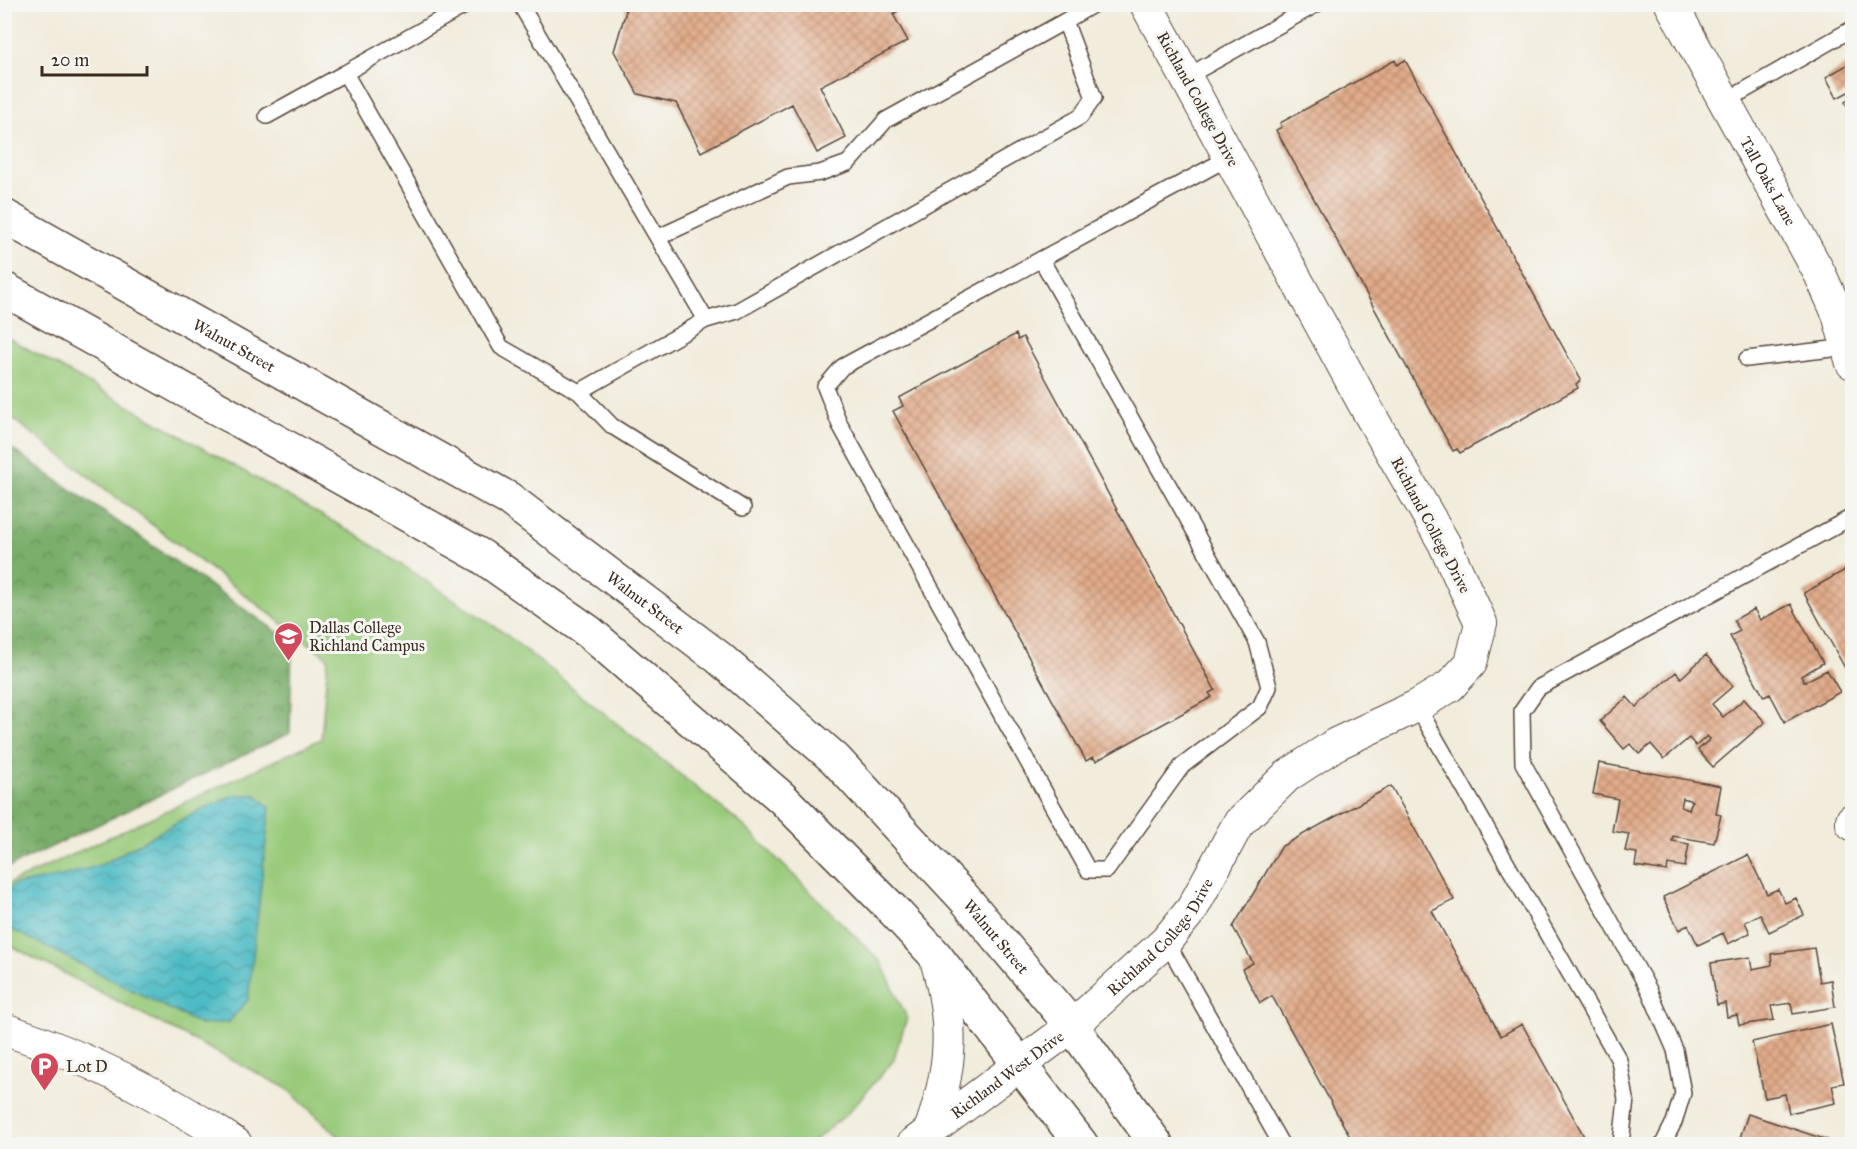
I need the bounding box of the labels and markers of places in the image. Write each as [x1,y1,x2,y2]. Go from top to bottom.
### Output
place label: Dallas College Richland Campus [309,618,425,655]
school or university icon: Dallas College Richland Campus [272,620,304,662]
parking icon: Lot D [29,1050,61,1092]
place label: Lot D [66,1057,108,1076]

